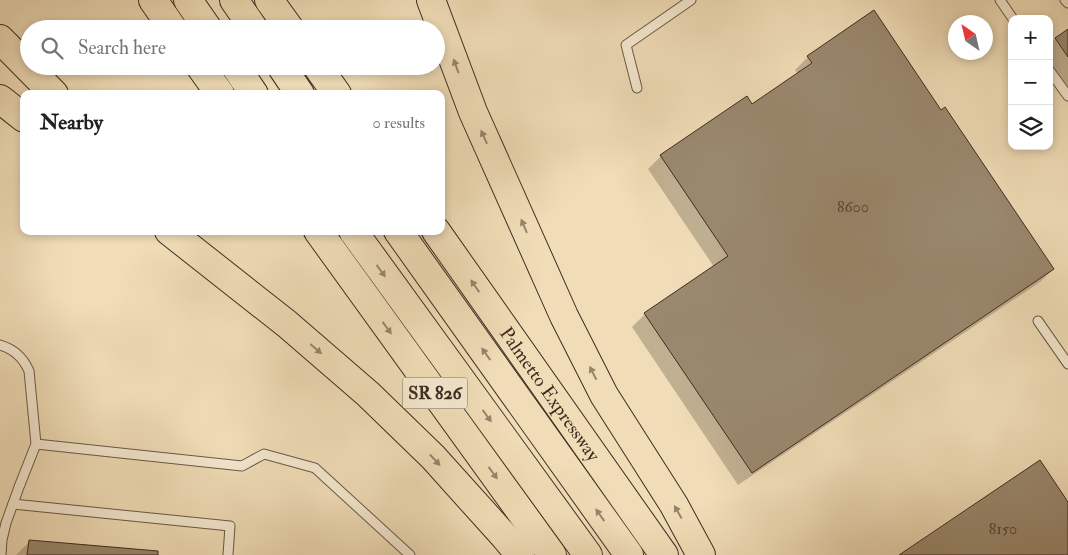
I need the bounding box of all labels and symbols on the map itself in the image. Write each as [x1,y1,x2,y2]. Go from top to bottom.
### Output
north arrow [948,15,993,60]
one-way arrow [452,59,459,74]
one-way arrow [479,130,487,144]
house number: 8600 [837,197,869,217]
one-way arrow [519,219,527,234]
one-way arrow [376,264,386,278]
one-way arrow [470,280,480,293]
one-way arrow [382,321,392,335]
street label: Palmetto Expressway [494,322,606,467]
one-way arrow [310,343,322,354]
one-way arrow [481,348,491,361]
one-way arrow [589,366,597,381]
road number: SR 826 [402,378,468,408]
one-way arrow [482,409,492,423]
one-way arrow [429,453,441,465]
one-way arrow [488,466,498,480]
one-way arrow [673,505,682,519]
one-way arrow [595,509,606,522]
house number: 8150 [989,519,1017,539]

